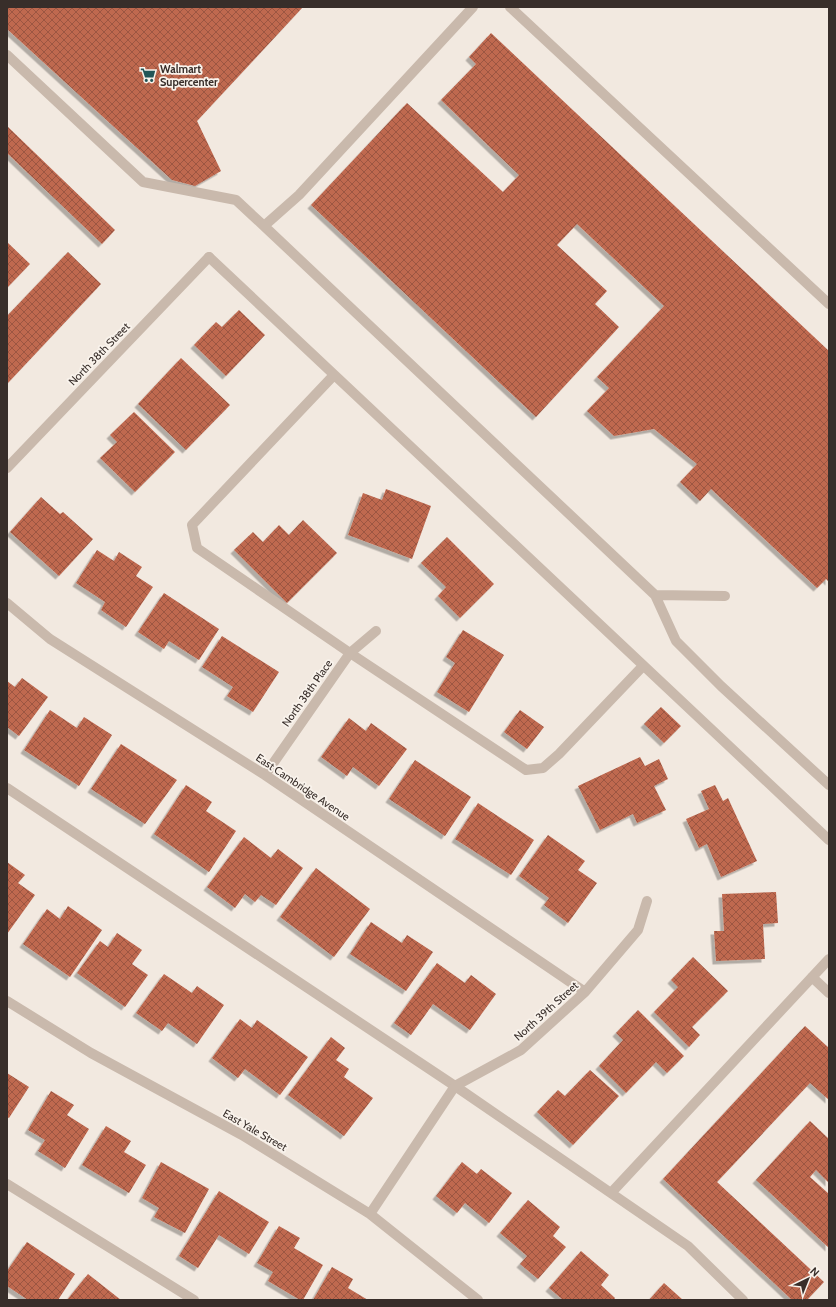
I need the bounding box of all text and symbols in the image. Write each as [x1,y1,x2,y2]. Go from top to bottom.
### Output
place label: Walmart Supercenter [160,62,218,89]
supermarket icon: Walmart Supercenter [139,66,157,84]
street label: North 38th Street [65,319,133,388]
street label: North 38th Place [279,656,336,729]
street label: East Cambridge Avenue [253,750,353,824]
street label: North 39th Street [511,978,581,1044]
street label: East Yale Street [220,1106,290,1154]
north arrow [788,1259,828,1299]
text: N [807,1264,822,1279]

